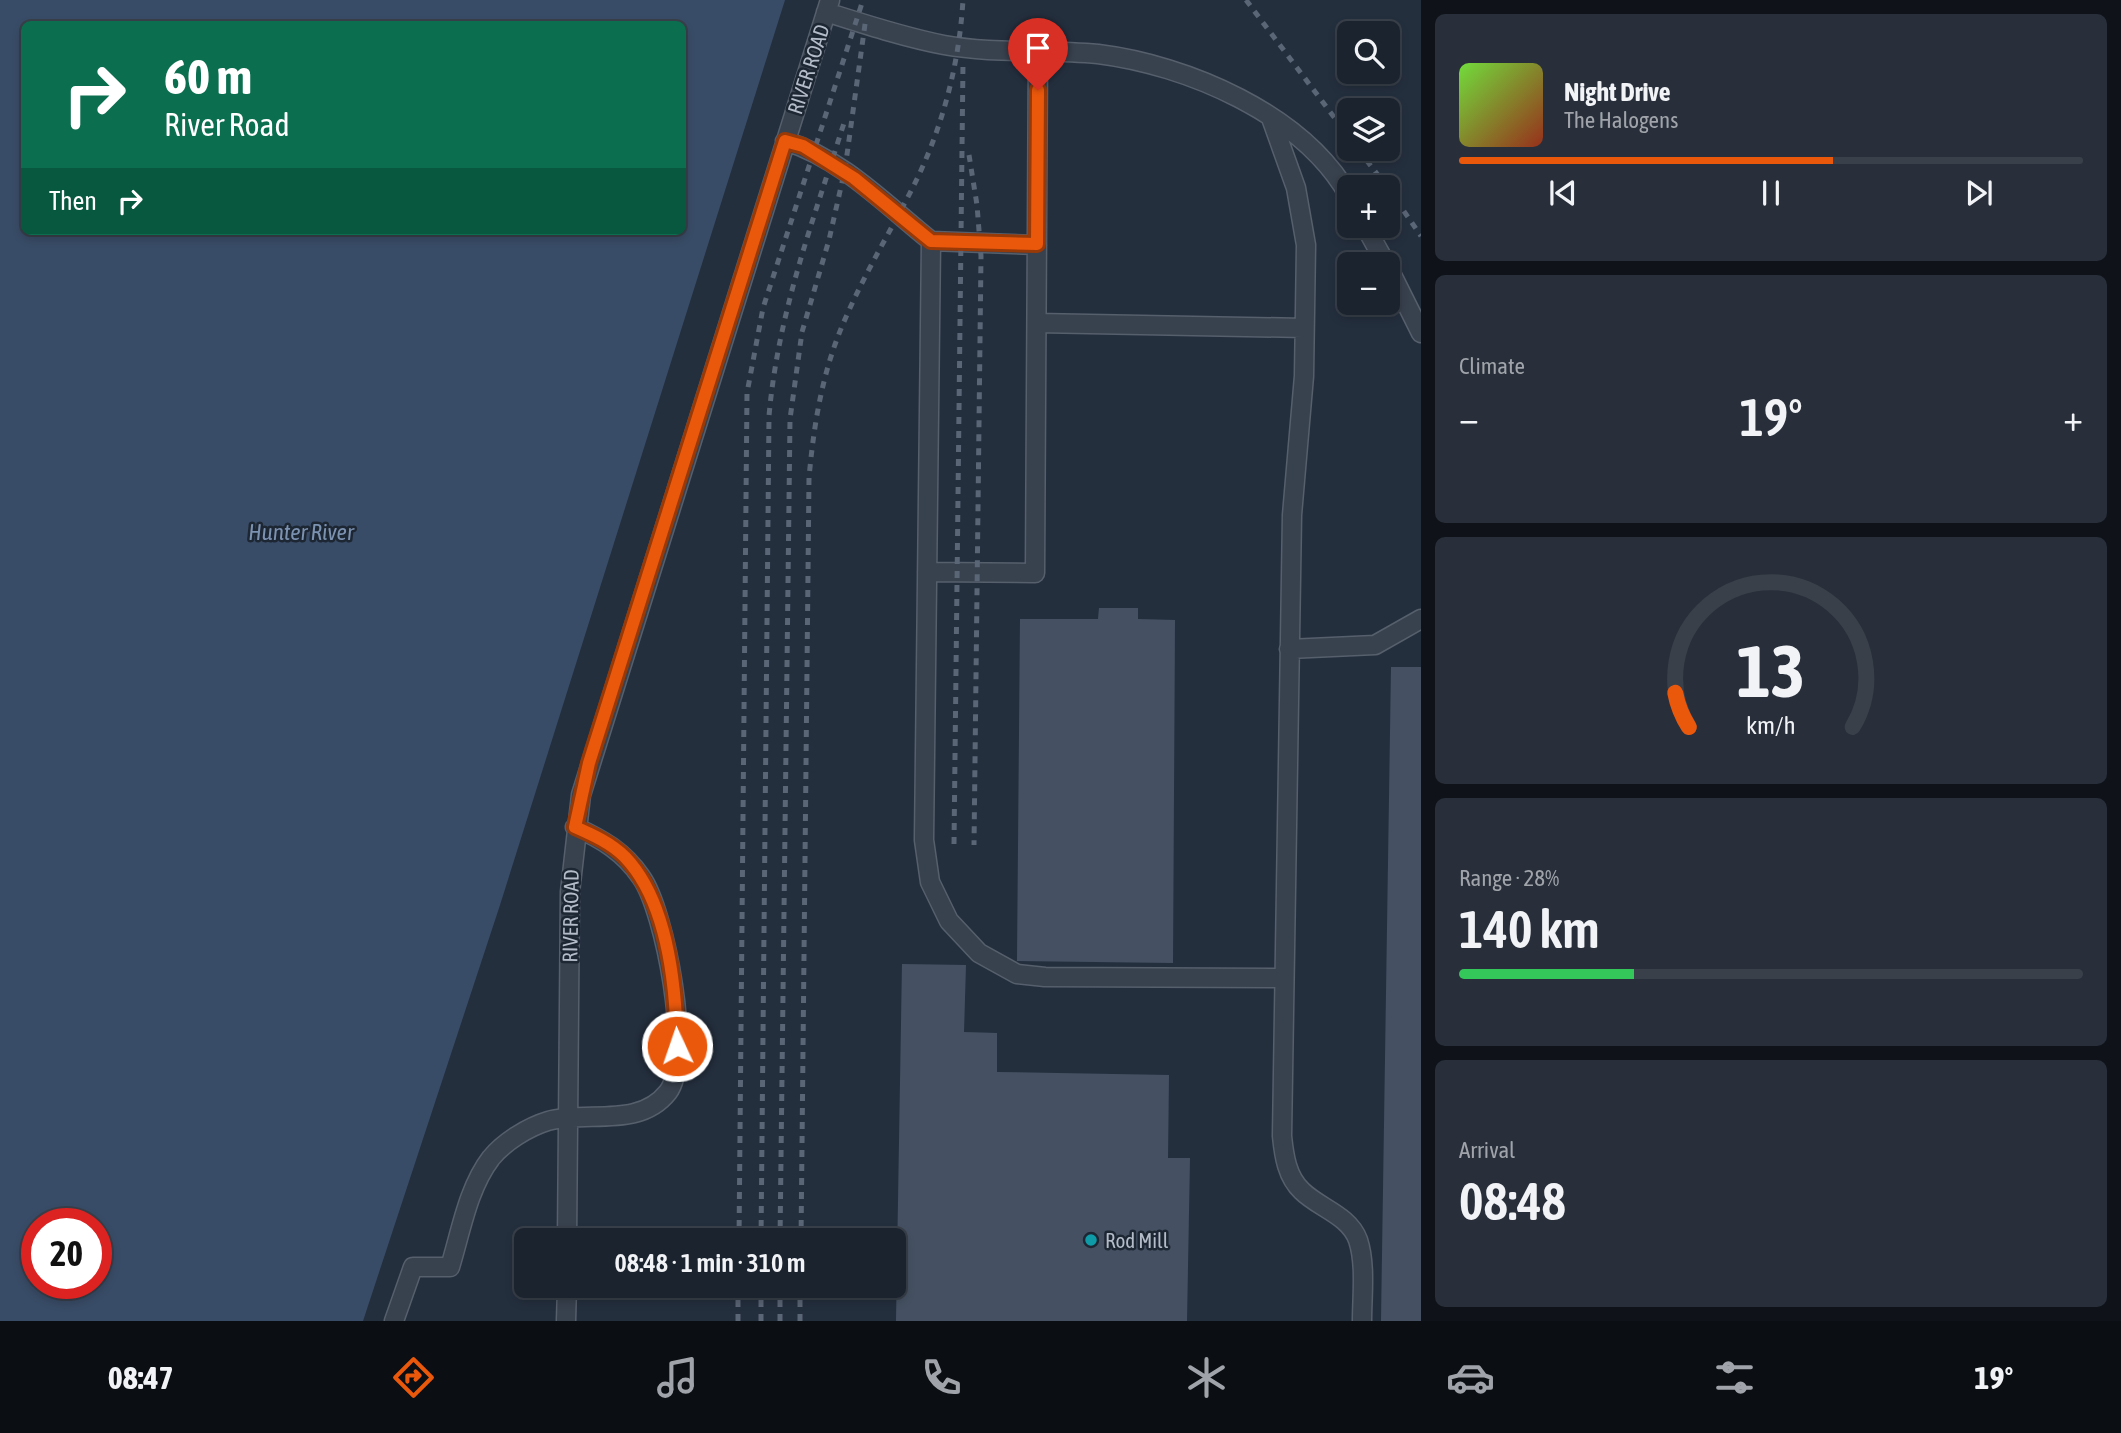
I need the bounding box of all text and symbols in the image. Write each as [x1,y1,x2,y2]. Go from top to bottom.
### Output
pin [1008,18,1068,90]
street label: RIVER ROAD [782,21,834,117]
map controls [1337,21,1400,315]
button: search [1337,21,1400,84]
icon: arrive [1019,29,1057,67]
text: 60 m [164,48,252,104]
icon: right [49,49,140,140]
text: Night Drive [1564,77,1671,107]
button: layers [1337,98,1400,161]
text: River Road [164,106,290,143]
text: The Halogens [1564,107,1678,133]
icon: previous [1544,174,1582,212]
icon: pause [1752,174,1790,212]
icon: next [1960,174,1998,212]
button: + [1337,175,1400,238]
icon: right [111,182,149,220]
text: Then [49,186,97,216]
button: − [1337,252,1400,315]
text: Climate [1459,353,1525,379]
text: 19° [1739,387,1803,447]
text: − [1459,396,1479,439]
text: + [2063,396,2083,439]
water label: Hunter River [248,519,355,545]
text: 13 [1737,629,1805,712]
text: km/h [1746,710,1796,738]
text: Range · 28% [1459,865,1559,891]
street label: RIVER ROAD [557,869,583,963]
text: 140 km [1459,899,1600,959]
position arrow [640,1009,714,1083]
text: Arrival [1459,1137,1515,1163]
text: 08:48 [1459,1171,1566,1231]
speed limit sign: 20 [21,1208,112,1299]
place label: Rod Mill [1105,1228,1169,1252]
marker: Rod Mill [1083,1232,1099,1248]
text: 08:48 · 1 min · 310 m [615,1248,805,1278]
icon: directions [389,1353,438,1402]
icon: music [653,1353,702,1402]
icon: phone [917,1353,966,1402]
icon: climate [1182,1353,1231,1402]
icon: car [1446,1353,1495,1402]
icon: filters [1710,1353,1759,1402]
text: 08:47 [108,1359,173,1396]
text: 19° [1974,1359,2013,1396]

